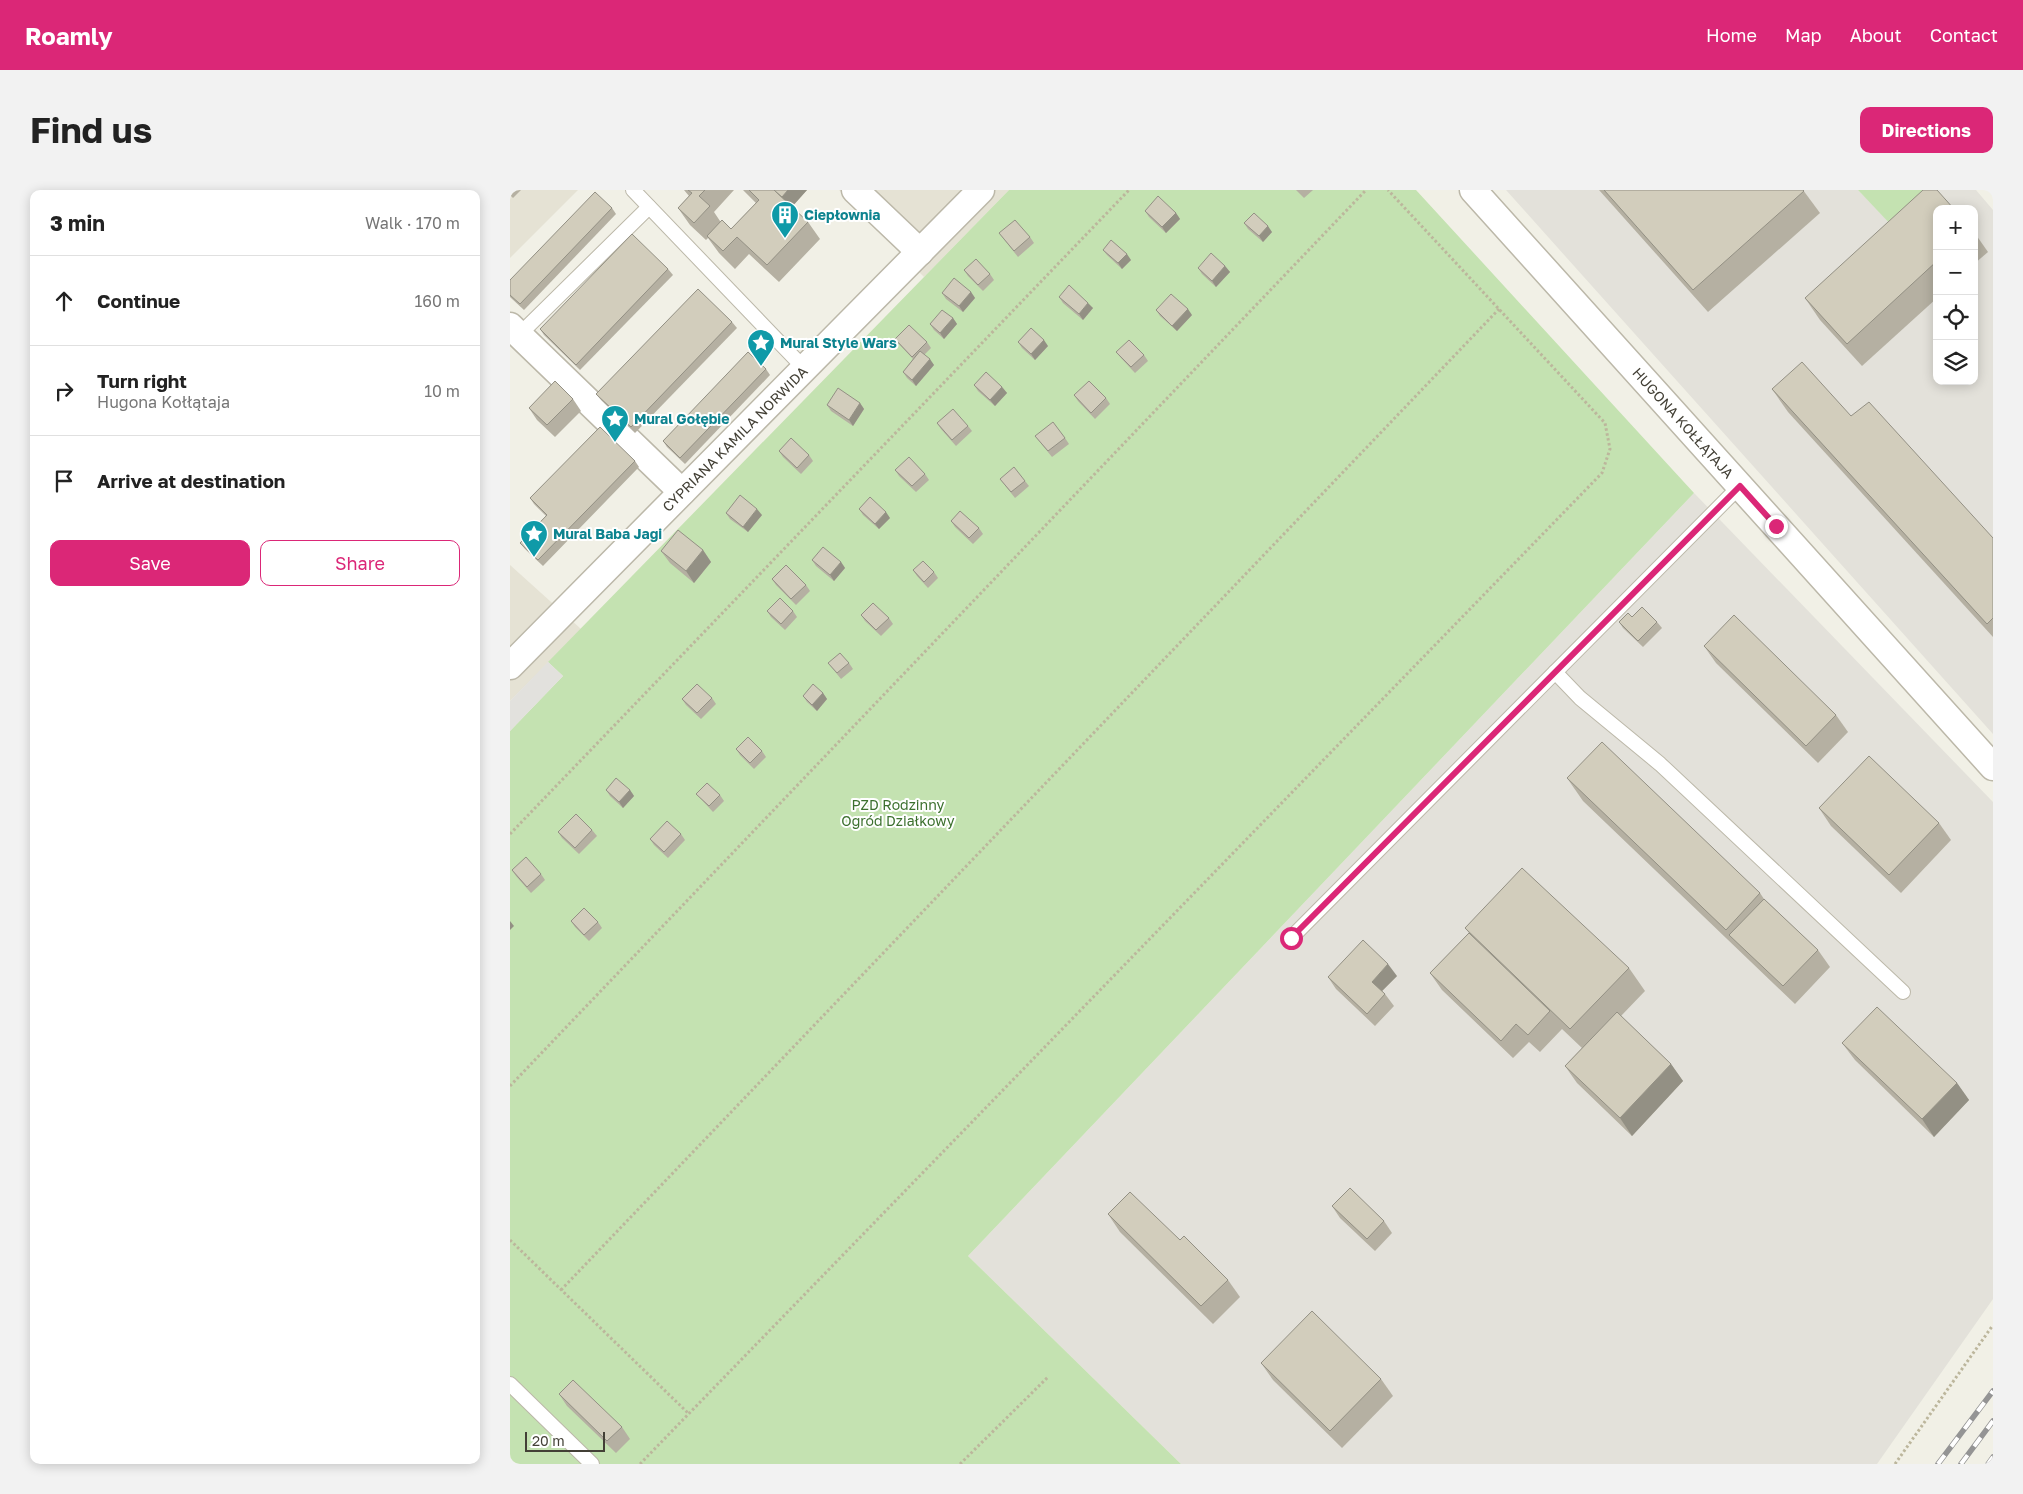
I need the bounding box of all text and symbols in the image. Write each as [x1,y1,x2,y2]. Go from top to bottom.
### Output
text: Roamly [25,21,113,50]
text: Home [1706,24,1757,46]
text: Map [1785,24,1822,46]
text: About [1850,24,1902,46]
text: Contact [1930,24,1998,46]
button: Directions [1860,107,1993,153]
text: Find us [30,109,152,151]
building icon: Ciepłownia [770,200,800,239]
map controls [1933,205,1978,385]
button: + [1933,205,1978,250]
place label: Ciepłownia [804,206,880,223]
text: 3 min [50,210,105,236]
text: Walk · 170 m [365,213,460,233]
button: − [1933,250,1978,295]
icon: ahead [50,287,78,315]
text: Continue [97,289,180,312]
text: 160 m [414,291,460,311]
button: locate [1933,295,1978,340]
place icon: Mural Style Wars [746,328,776,367]
place label: Mural Style Wars [780,334,897,351]
button: layers [1933,340,1978,385]
street label: CYPRIANA KAMILA NORWIDA [659,362,811,515]
street label: HUGONA KOŁŁĄTAJA [1629,364,1738,482]
text: Turn right [97,369,187,392]
icon: right [50,377,78,405]
text: 10 m [424,381,460,401]
text: Hugona Kołłątaja [97,392,230,412]
place icon: Mural Gołębie [600,404,630,443]
place label: Mural Gołębie [634,410,729,427]
icon: arrive [50,467,78,495]
text: Arrive at destination [97,469,285,492]
route end [1765,515,1788,538]
place icon: Mural Baba Jagi [519,519,549,558]
place label: Mural Baba Jagi [553,525,662,542]
button: Save [50,540,250,586]
button: Share [260,540,460,586]
park label: PZD Rodzinny Ogród Działkowy [841,796,955,829]
route start [1280,927,1303,950]
scale bar [525,1429,605,1452]
text: 20 m [532,1432,565,1449]

